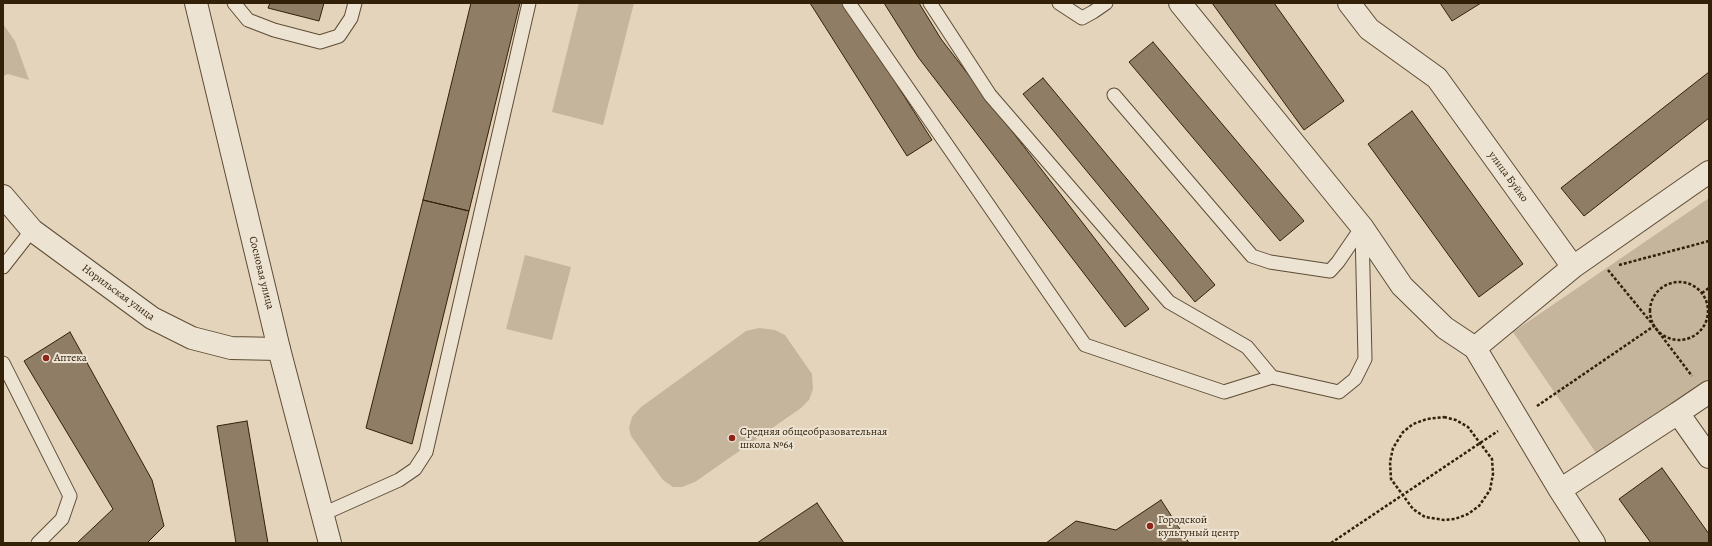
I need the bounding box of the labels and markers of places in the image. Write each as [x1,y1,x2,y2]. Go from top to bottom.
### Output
place label: Аптека [54,351,87,365]
marker: Аптека [41,353,51,363]
place label: Средняя общеобразовательная школа №64 [740,425,887,451]
marker: Средняя общеобразовательная школа №64 [727,433,737,443]
place label: Городской культуный центр [1158,513,1239,539]
marker: Городской культуный центр [1145,521,1155,531]

